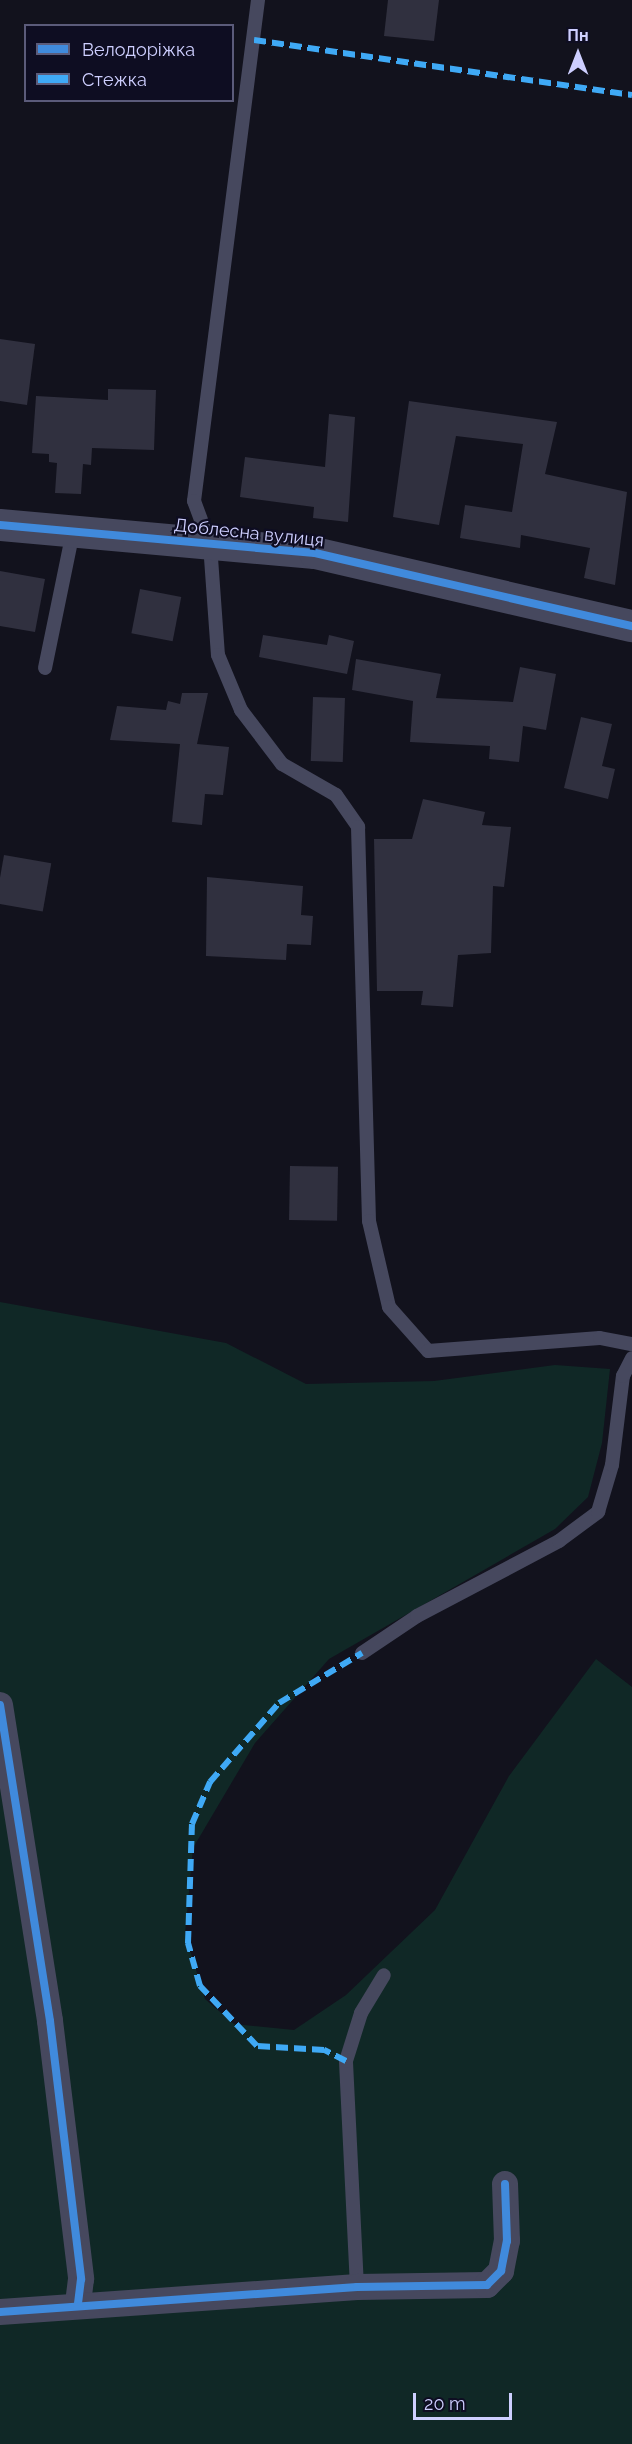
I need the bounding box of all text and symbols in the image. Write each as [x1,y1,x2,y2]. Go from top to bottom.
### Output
legend [24,24,234,102]
north arrow [548,24,608,84]
text: Пн [567,26,589,45]
text: Велодоріжка [82,39,195,60]
text: Стежка [82,69,147,90]
street label: Доблесна вулиця [173,514,325,552]
scale bar [416,2381,515,2419]
text: 20 m [424,2393,466,2414]

